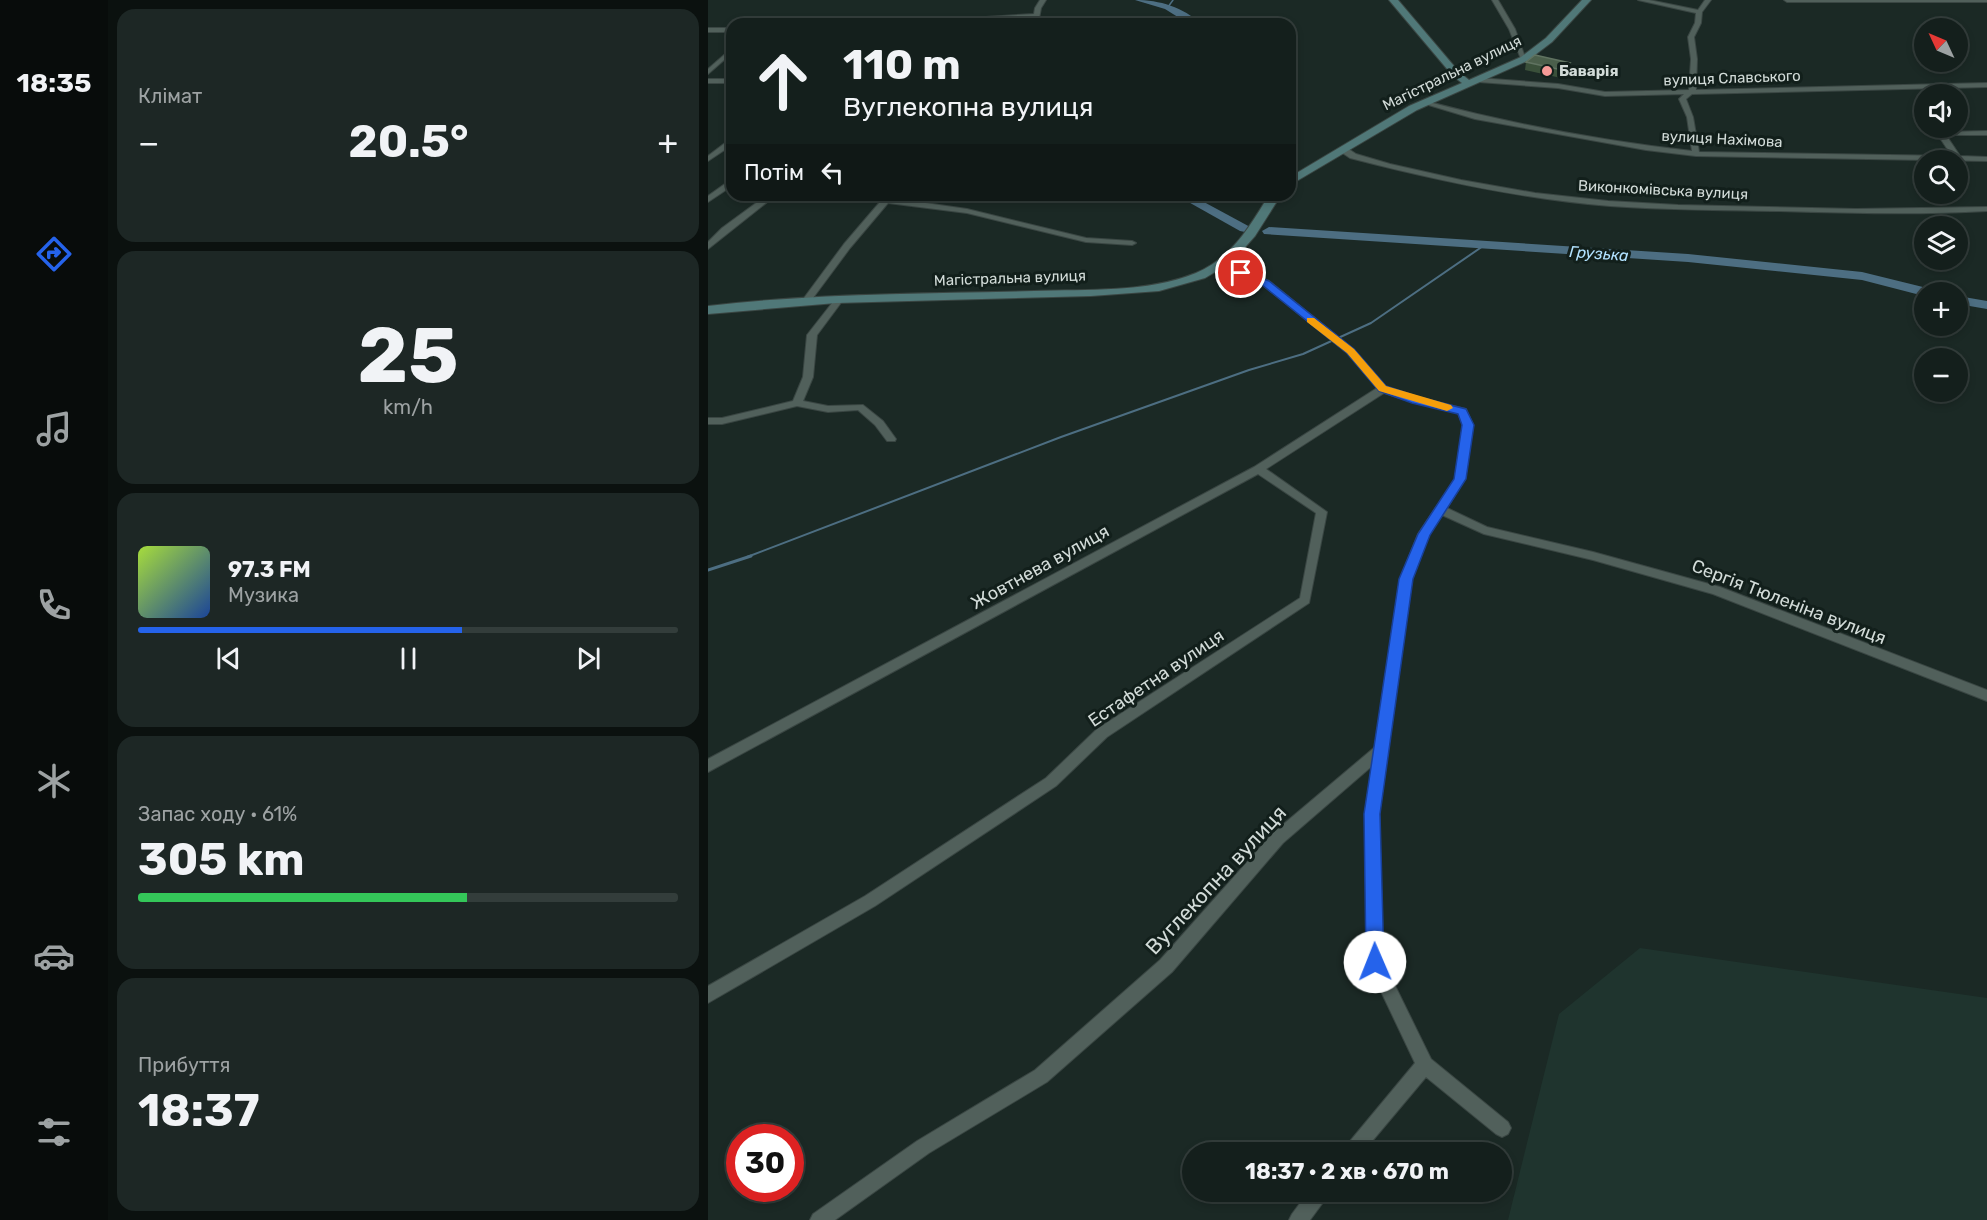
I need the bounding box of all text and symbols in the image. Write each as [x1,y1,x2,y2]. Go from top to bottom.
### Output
north arrow [1914,18,1968,72]
map controls [1914,18,1968,402]
street label: Магістральна вулиця [1380,32,1524,114]
text: 110 m [843,40,961,90]
icon: ahead [744,42,822,120]
place label: Баварія [1559,62,1618,80]
marker: Баварія [1540,64,1554,78]
text: 18:35 [17,67,91,99]
street label: вулиця Славського [1663,67,1801,89]
text: Клімат [138,84,202,108]
button: sound [1914,84,1968,138]
text: Вуглекопна вулиця [843,91,1093,123]
text: 20.5° [349,115,468,168]
text: − [138,123,159,162]
text: + [657,123,678,162]
street label: вулиця Нахімова [1661,127,1783,151]
button: search [1914,150,1968,204]
icon: left [816,156,849,189]
text: Потім [744,159,804,186]
street label: Виконкомівська вулиця [1577,177,1749,203]
button: layers [1914,216,1968,270]
icon: directions [33,233,75,275]
water label: Грузька [1569,242,1629,265]
pin [1215,247,1266,298]
icon: arrive [1224,256,1257,289]
street label: Магістральна вулиця [934,266,1086,290]
button: + [1914,282,1968,336]
text: 25 [357,309,459,402]
button: − [1914,348,1968,402]
text: km/h [383,395,433,419]
icon: music [33,408,75,450]
street label: Жовтнева вулиця [967,520,1113,614]
street label: Сергія Тюленіна вулиця [1689,555,1889,649]
text: 97.3 FM [228,556,311,583]
text: Музика [228,583,299,607]
icon: phone [33,584,75,626]
street label: Естафетна вулиця [1084,624,1228,732]
icon: previous [212,642,245,675]
icon: pause [392,642,425,675]
icon: next [572,642,605,675]
icon: climate [33,760,75,802]
street label: Вуглекопна вулиця [1140,800,1291,959]
text: Запас ходу · 61% [138,802,297,826]
text: 305 km [138,833,304,886]
position arrow [1343,930,1407,994]
icon: car [33,935,75,977]
text: Прибуття [138,1053,230,1077]
text: 18:37 [138,1084,259,1137]
icon: filters [33,1111,75,1153]
speed limit sign: 30 [726,1124,804,1202]
text: 18:37 · 2 хв · 670 m [1245,1158,1449,1185]

